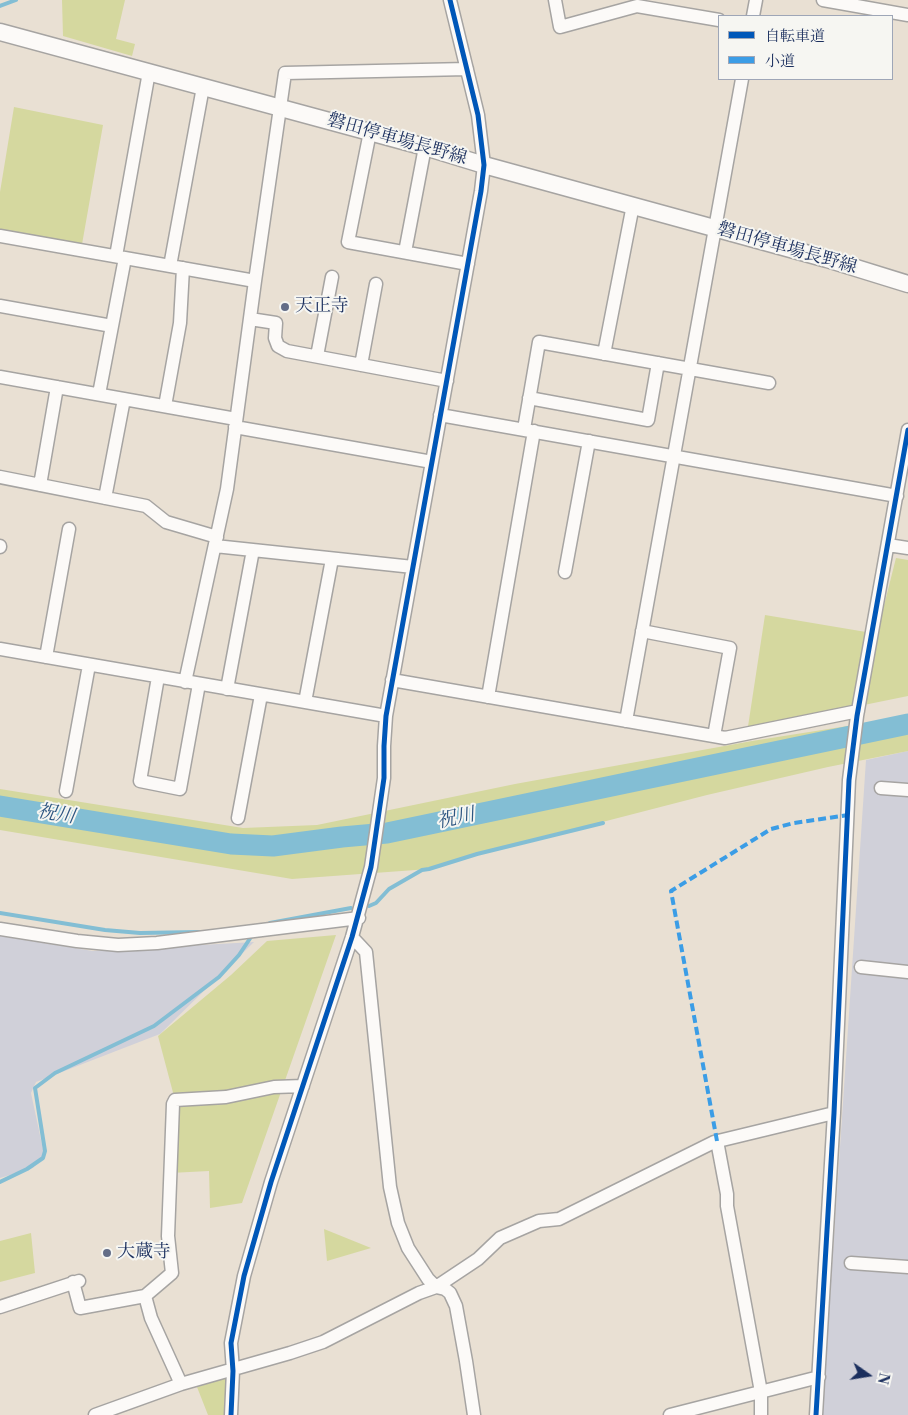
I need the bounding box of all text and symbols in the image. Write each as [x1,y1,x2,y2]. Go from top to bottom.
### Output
legend [718,15,893,80]
text: 自転車道 [765,27,825,46]
text: 小道 [765,52,795,71]
street label: 磐田停車場長野線 [325,110,469,170]
street label: 磐田停車場長野線 [715,219,859,279]
place label: 天正寺 [295,296,349,318]
marker: 天正寺 [279,301,291,313]
water label: 祝川 [35,801,77,829]
water label: 祝川 [435,804,477,834]
place label: 大蔵寺 [117,1242,171,1264]
marker: 大蔵寺 [101,1247,113,1259]
north arrow [843,1350,893,1400]
text: N [873,1371,893,1386]

